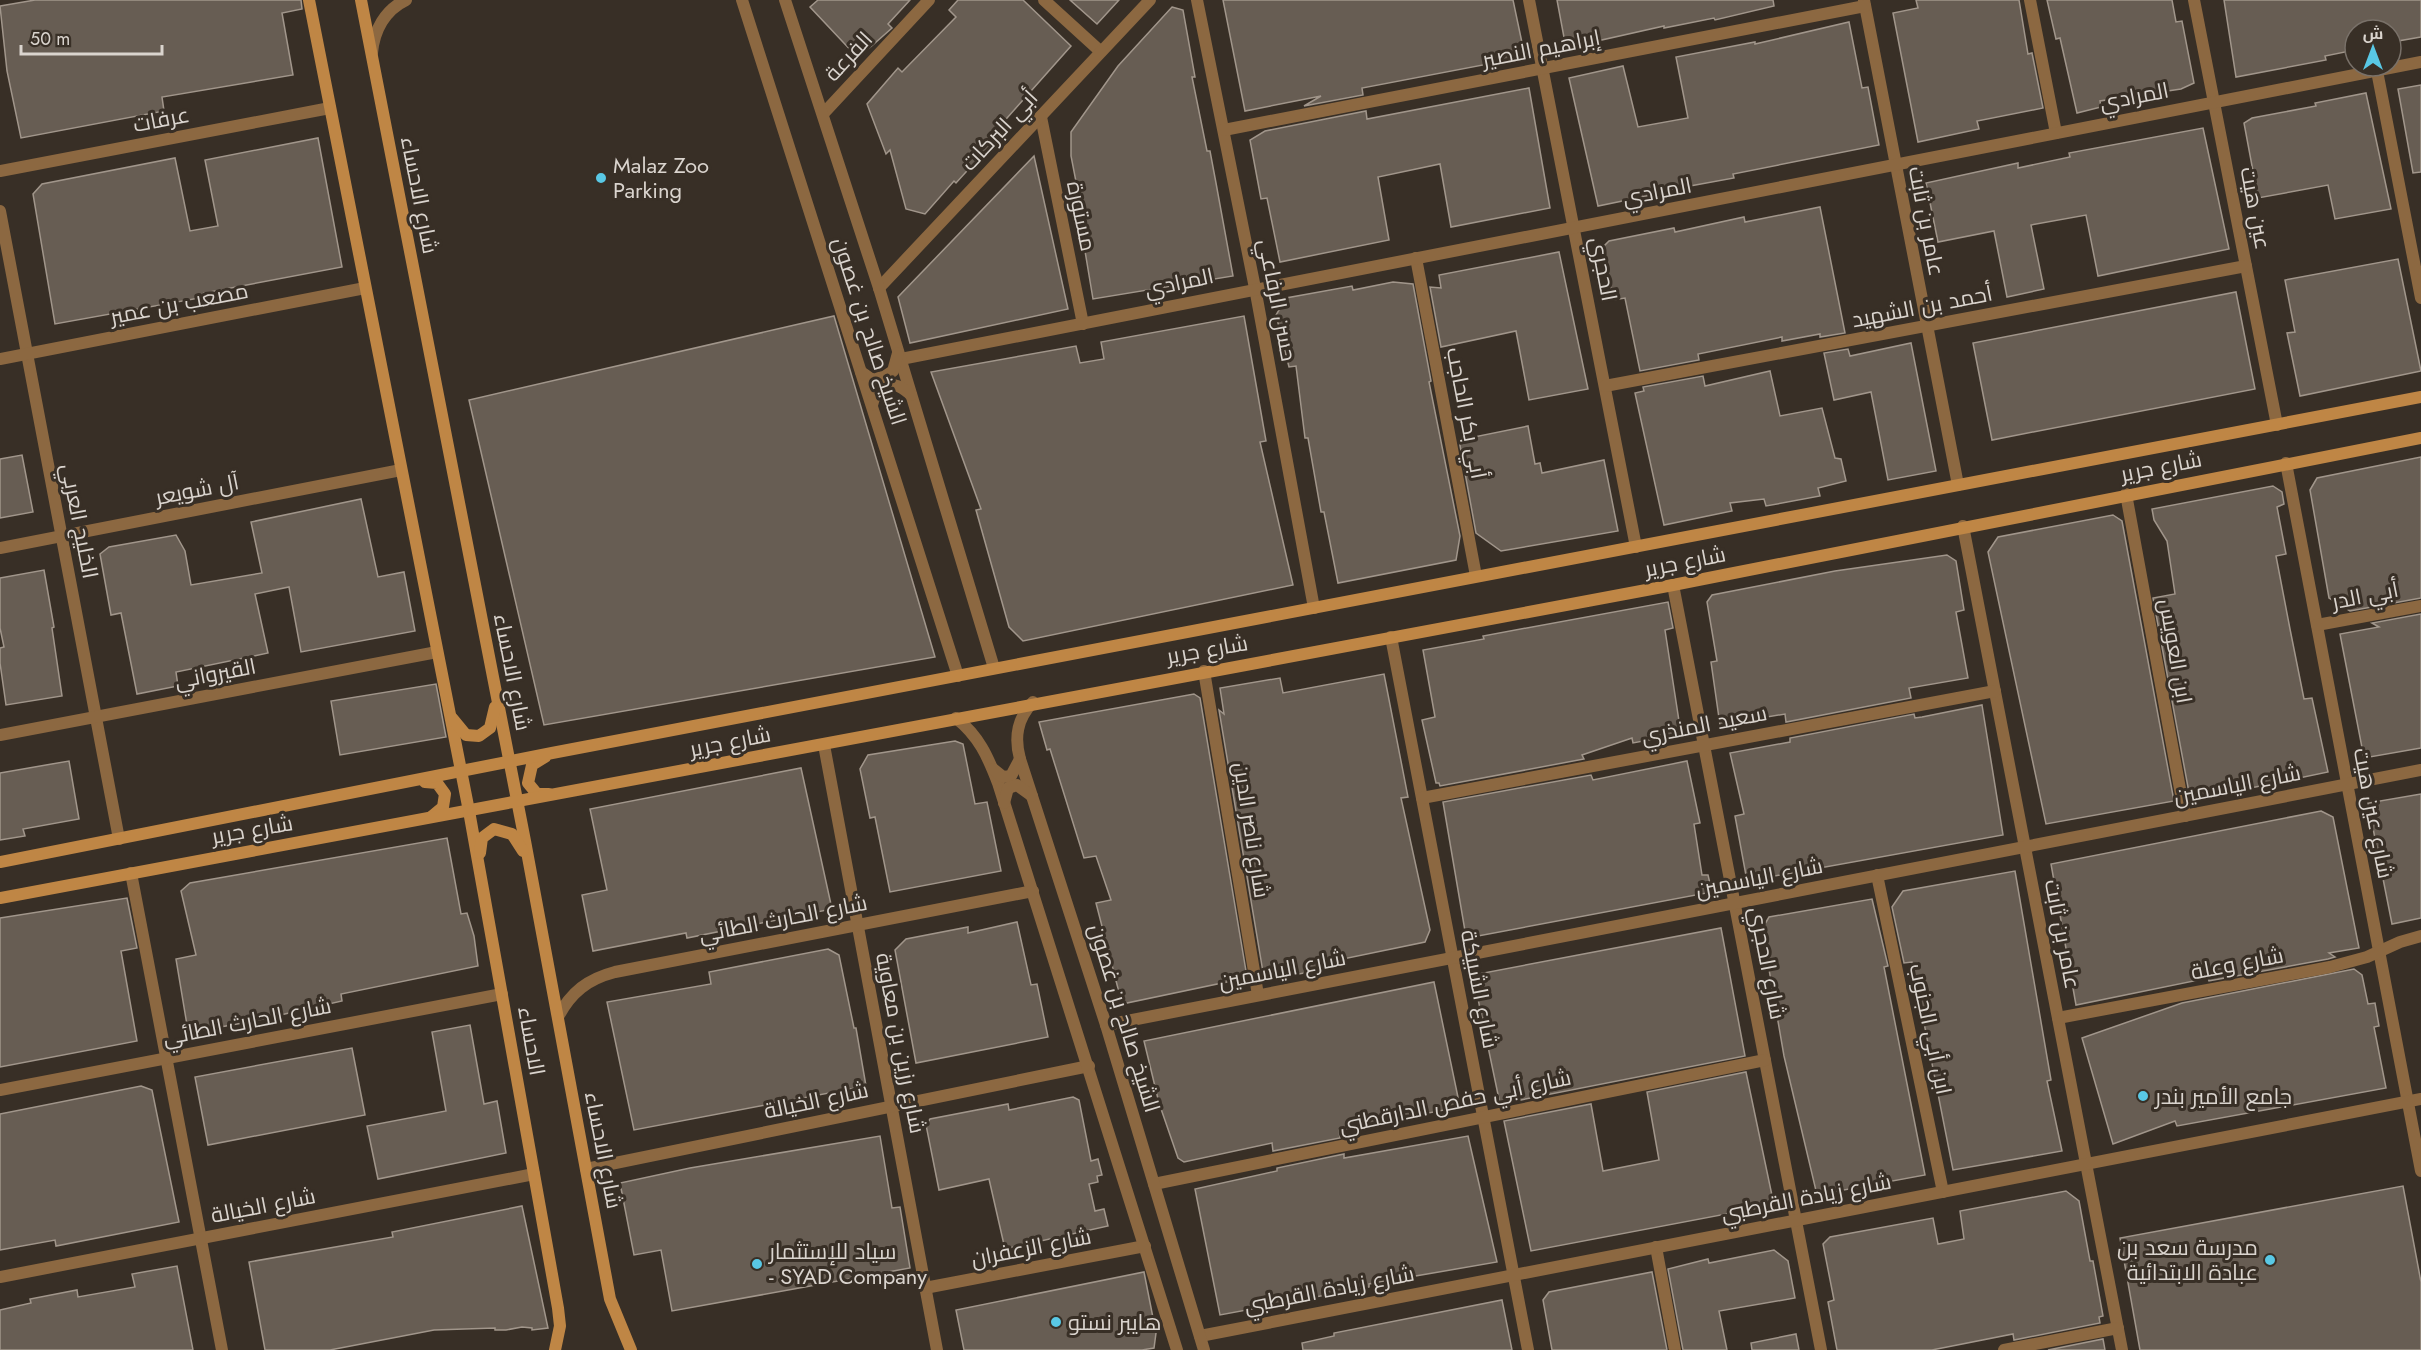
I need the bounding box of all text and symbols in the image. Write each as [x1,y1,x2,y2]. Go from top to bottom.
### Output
scale bar [21,18,162,56]
north arrow [2343,18,2403,78]
street label: إبراهيم النصير [1477,21,1603,76]
text: ش [2363,22,2383,45]
street label: الفرعة [816,24,880,88]
text: 50 m [30,26,70,52]
street label: المرادي [2097,74,2171,119]
street label: أبي البركات [953,82,1046,178]
street label: عرفات [130,98,192,140]
street label: شارع الاحساء [393,134,447,256]
place label: Malaz Zoo Parking [613,149,709,206]
street label: عامر بن ثابت [1901,164,1953,278]
street label: عين هيت [2232,164,2280,252]
street label: المرادي [1620,169,1694,214]
marker: Malaz Zoo Parking [594,171,608,185]
street label: مستورة [1059,178,1105,254]
street label: الشيخ صالح بن غصون [825,233,915,429]
street label: الحجري [1581,234,1626,304]
street label: حسن الرفاعي [1250,236,1305,364]
street label: المرادي [1142,259,1217,306]
street label: مصعب بن عمير [105,274,251,332]
street label: أحمد بن الشهيد [1849,277,1995,335]
street label: أبي بكر الحاجب [1438,345,1495,482]
street label: شارع جرير [2116,442,2204,490]
street label: الخليج العربي [52,461,107,582]
street label: آل شويعر [150,465,242,513]
street label: شارع جرير [1640,537,1728,585]
street label: أبي الدر [2327,573,2401,618]
street label: ابن العويس [2151,596,2201,706]
street label: شارع الاحساء [486,611,540,733]
street label: شارع جرير [1162,626,1250,672]
street label: القيرواني [172,649,259,698]
street label: سعيد المنذري [1638,696,1770,753]
street label: شارع جرير [685,717,773,765]
street label: شارع عين هيت [2346,745,2402,881]
street label: شارع الياسمين [2171,756,2303,812]
street label: شارع ناصر الدين [1225,760,1279,900]
street label: شارع جرير [207,806,295,852]
street label: شارع الياسمين [1693,849,1825,905]
street label: عامر بن ثابت [2037,877,2089,991]
street label: شارع الحارث الطائي [696,886,870,951]
street label: شارع الحجري [1740,904,1795,1022]
street label: الشيخ صالح بن غصون [1081,920,1169,1116]
street label: شارع الشبيكة [1453,927,1507,1051]
street label: شارع وعلة [2188,938,2286,988]
street label: شارع الياسمين [1216,941,1348,997]
street label: شارع رزين بن معاوية [868,950,934,1136]
street label: ابن أبي الجنوب [1901,960,1961,1098]
street label: شارع الحارث الطائي [160,989,334,1054]
street label: الاحساء [510,1004,554,1078]
street label: شارع أبي حفص الدارقطني [1336,1061,1574,1142]
street label: شارع الخيالة [761,1073,871,1127]
place label: جامع الأمير بندر [2153,1080,2292,1112]
street label: شارع الاحساء [577,1089,631,1211]
marker: جامع الأمير بندر [2136,1089,2150,1103]
street label: شارع زيادة القرطبي [1718,1165,1894,1230]
street label: شارع الخيالة [208,1179,318,1231]
street label: شارع الزعفران [968,1220,1094,1274]
place label: مدرسة سعد بن عبادة الابتدائية [2117,1231,2258,1288]
place label: سياد للإستثمار - SYAD Company [767,1235,927,1292]
marker: مدرسة سعد بن عبادة الابتدائية [2263,1253,2277,1267]
marker: سياد للإستثمار - SYAD Company [750,1257,764,1271]
street label: شارع زيادة القرطبي [1241,1257,1417,1322]
place label: هايبر نستو [1068,1306,1162,1338]
marker: هايبر نستو [1049,1315,1063,1329]

